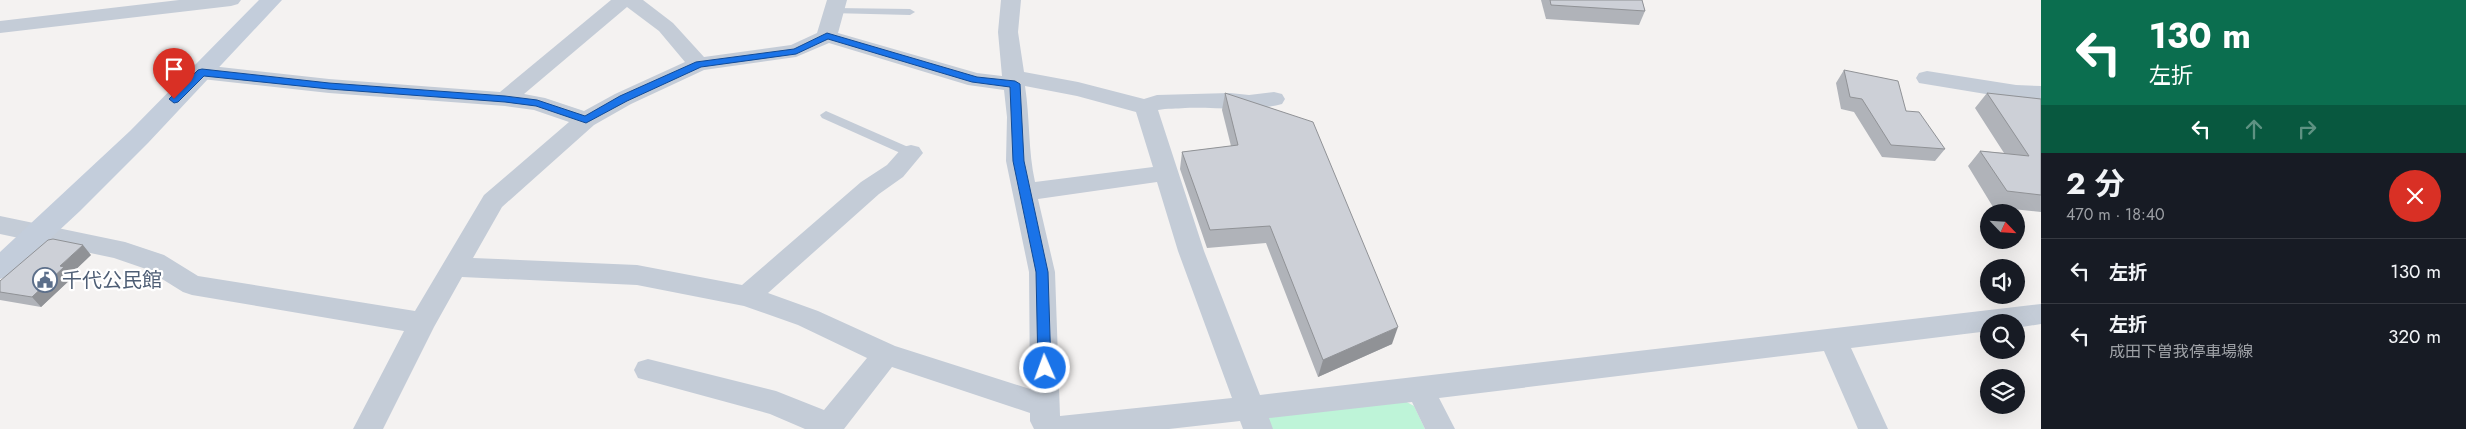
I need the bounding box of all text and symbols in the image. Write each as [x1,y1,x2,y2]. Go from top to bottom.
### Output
text: 130 m [2149,11,2251,61]
icon: left [2066,20,2131,85]
pin [153,48,195,99]
icon: arrive [160,55,188,83]
text: 左折 [2149,59,2193,91]
icon: left [2187,115,2215,143]
icon: ahead [2240,115,2268,143]
icon: right [2293,115,2321,143]
text: 2 分 [2066,162,2125,205]
button: close [2389,170,2441,222]
text: 470 m · 18:40 [2066,203,2165,226]
north arrow [1980,204,2025,249]
map controls [1980,204,2025,414]
icon: left [2066,257,2094,285]
text: 130 m [2390,258,2441,285]
button: sound [1980,259,2025,304]
text: 左折 [2109,259,2147,286]
place label: 千代公民館 [62,266,162,295]
public building icon: 千代公民館 [32,267,58,293]
text: 左折 [2109,311,2147,338]
button: search [1980,314,2025,359]
icon: left [2066,322,2094,350]
text: 320 m [2388,323,2441,350]
text: 成田下曽我停車場線 [2109,340,2253,363]
position arrow [1018,341,1070,393]
button: layers [1980,369,2025,414]

